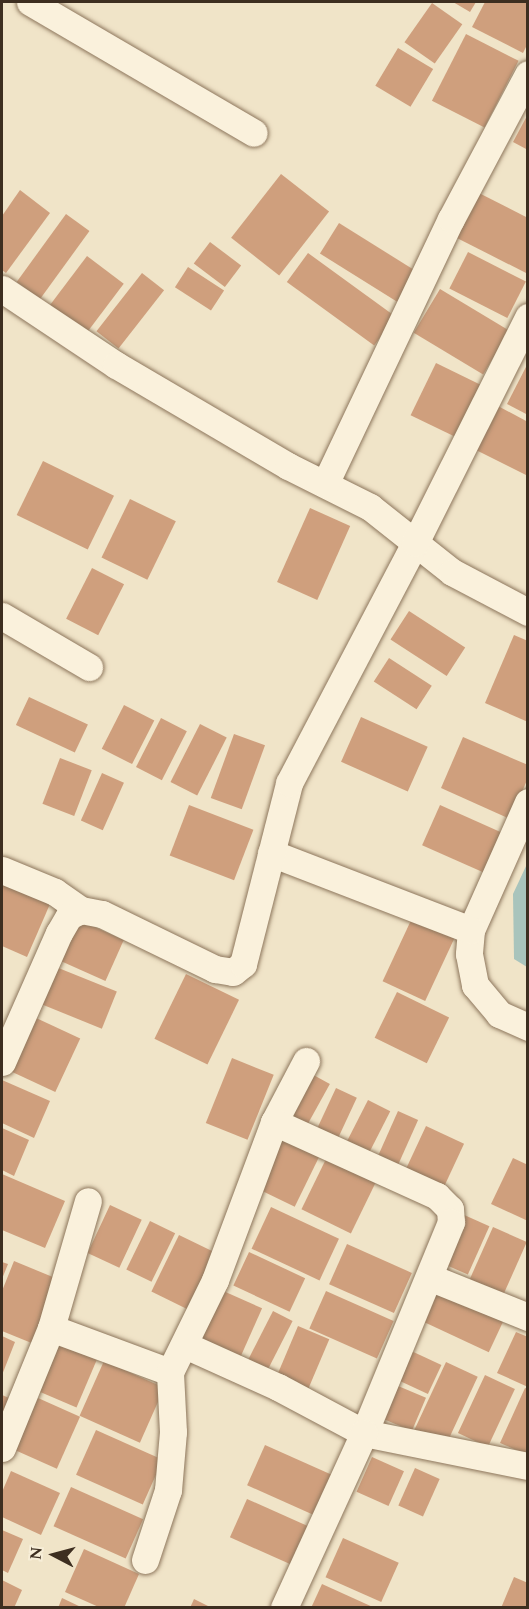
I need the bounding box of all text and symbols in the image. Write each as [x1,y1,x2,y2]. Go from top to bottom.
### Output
north arrow [24,1525,84,1585]
text: N [23,1545,49,1561]

